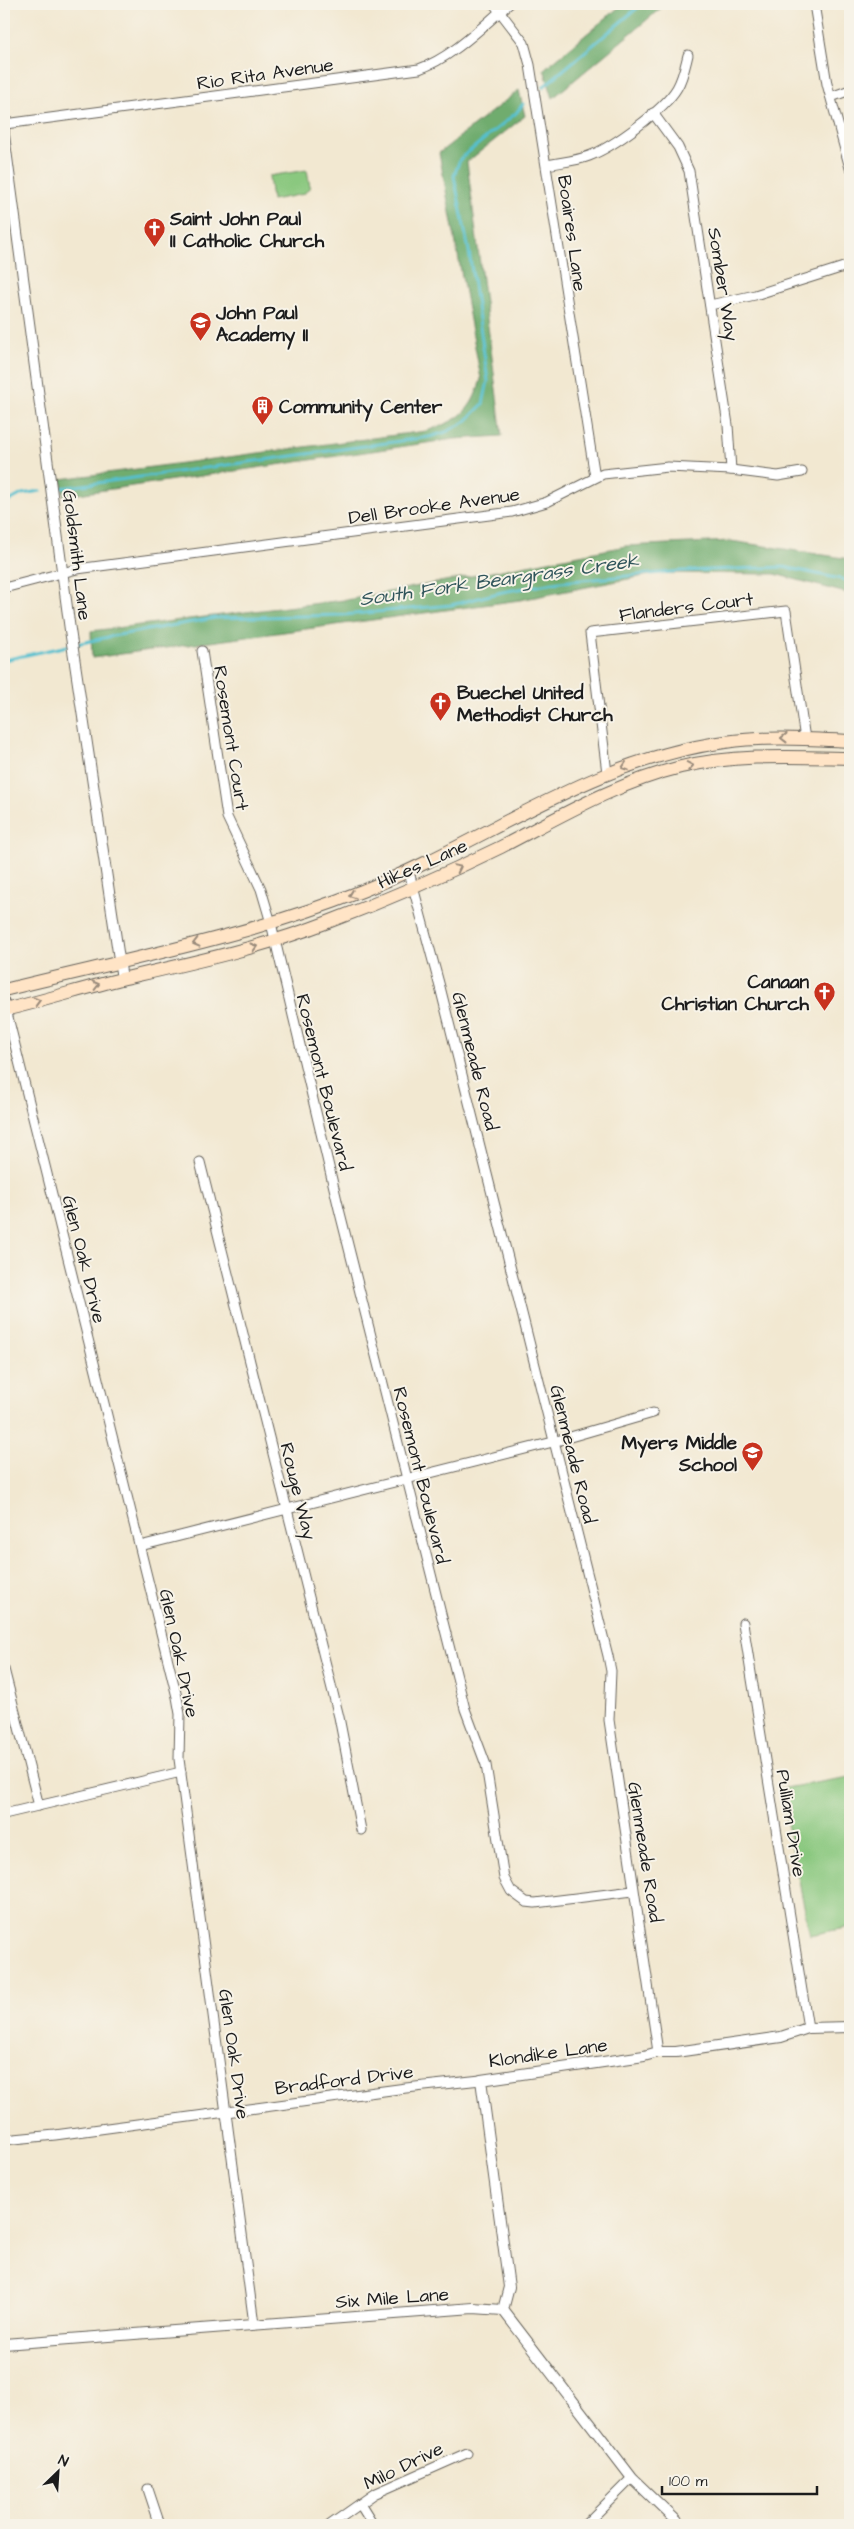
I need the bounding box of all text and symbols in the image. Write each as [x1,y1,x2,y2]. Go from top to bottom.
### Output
street label: Rio Rita Avenue [195,52,335,97]
street label: Boaires Lane [550,173,593,293]
place label: Saint John Paul II Catholic Church [169,206,325,255]
church icon: Saint John Paul II Catholic Church [142,217,166,248]
street label: Somber Way [699,225,745,344]
place label: John Paul Academy II [215,300,309,350]
school or university icon: John Paul Academy II [188,311,212,342]
building icon: Community Center [251,394,275,425]
place label: Community Center [279,394,443,422]
street label: Dell Brooke Avenue [347,481,522,532]
street label: Goldsmith Lane [55,488,98,622]
water label: South Fork Beargrass Creek [358,546,641,614]
street label: Flanders Court [618,586,755,629]
street label: Rosemont Court [206,664,255,813]
place label: Buechel United Methodist Church [457,680,613,729]
church icon: Buechel United Methodist Church [429,691,453,722]
one-way arrow [780,733,788,743]
one-way arrow [621,761,630,771]
one-way arrow [686,761,695,771]
street label: Hikes Lane [373,832,472,896]
one-way arrow [453,863,462,874]
one-way arrow [348,889,356,899]
one-way arrow [192,937,201,948]
one-way arrow [250,942,258,952]
place label: Canaan Christian Church [661,969,810,1018]
church icon: Canaan Christian Church [813,980,837,1011]
one-way arrow [91,981,99,991]
street label: Glenmeade Road [444,989,505,1134]
street label: Rosemont Boulevard [289,991,359,1174]
one-way arrow [32,997,40,1007]
street label: Glen Oak Drive [55,1193,112,1326]
street label: Glenmeade Road [542,1382,603,1527]
street label: Rosemont Boulevard [386,1384,456,1567]
place label: Myers Middle School [622,1430,738,1479]
street label: Rouge Way [271,1440,323,1544]
school or university icon: Myers Middle School [741,1441,765,1472]
street label: Glen Oak Drive [152,1586,205,1720]
street label: Pulliam Drive [769,1768,812,1879]
street label: Glenmeade Road [620,1780,669,1925]
street label: Glen Oak Drive [211,1987,256,2121]
street label: Klondike Lane [487,2032,609,2075]
street label: Bradford Drive [274,2059,415,2102]
street label: Six Mile Lane [334,2281,450,2316]
street label: Milo Drive [359,2435,448,2497]
north arrow [32,2446,82,2496]
text: N [55,2450,71,2472]
scale bar [662,2464,816,2496]
text: 100 m [669,2471,708,2492]

